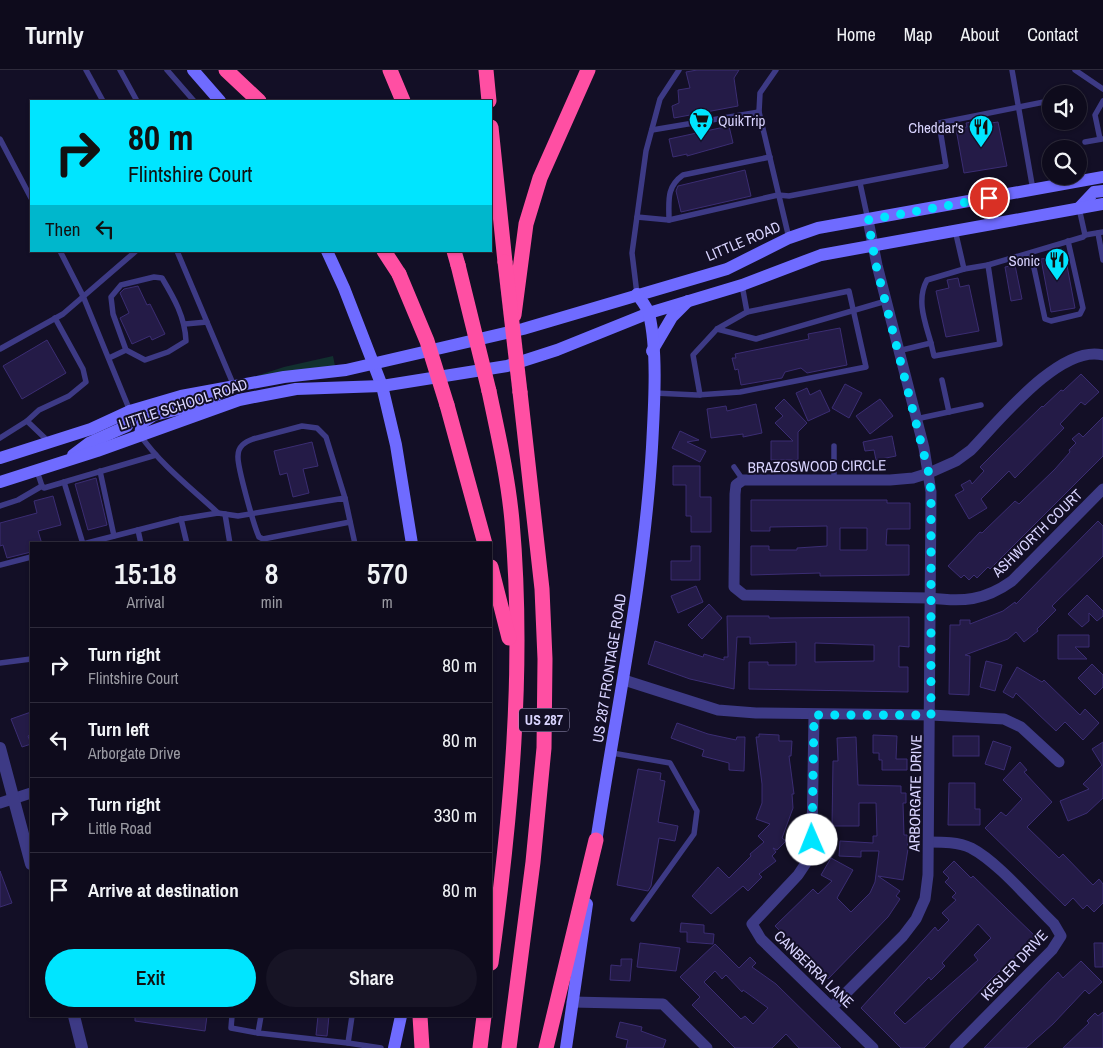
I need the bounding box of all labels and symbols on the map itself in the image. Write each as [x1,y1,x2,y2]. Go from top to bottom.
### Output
supermarket icon: QuikTrip [688,107,714,141]
place label: QuikTrip [718,110,766,131]
restaurant icon: Cheddar's [968,114,994,148]
place label: Cheddar's [908,117,964,138]
pin [968,177,1010,219]
street label: LITTLE ROAD [702,216,784,266]
restaurant icon: Sonic [1044,247,1070,281]
place label: Sonic [1009,250,1040,271]
street label: LITTLE SCHOOL ROAD [116,373,250,435]
street label: BRAZOSWOOD CIRCLE [747,454,887,478]
street label: ASHWORTH COURT [986,484,1087,582]
street label: US 287 FRONTAGE ROAD [587,592,631,744]
road number: US 287 [519,708,569,732]
street label: ARBORGATE DRIVE [903,734,927,853]
position arrow [785,813,837,865]
street label: KESLER DRIVE [976,925,1052,1005]
street label: CANBERRA LANE [770,926,858,1012]

